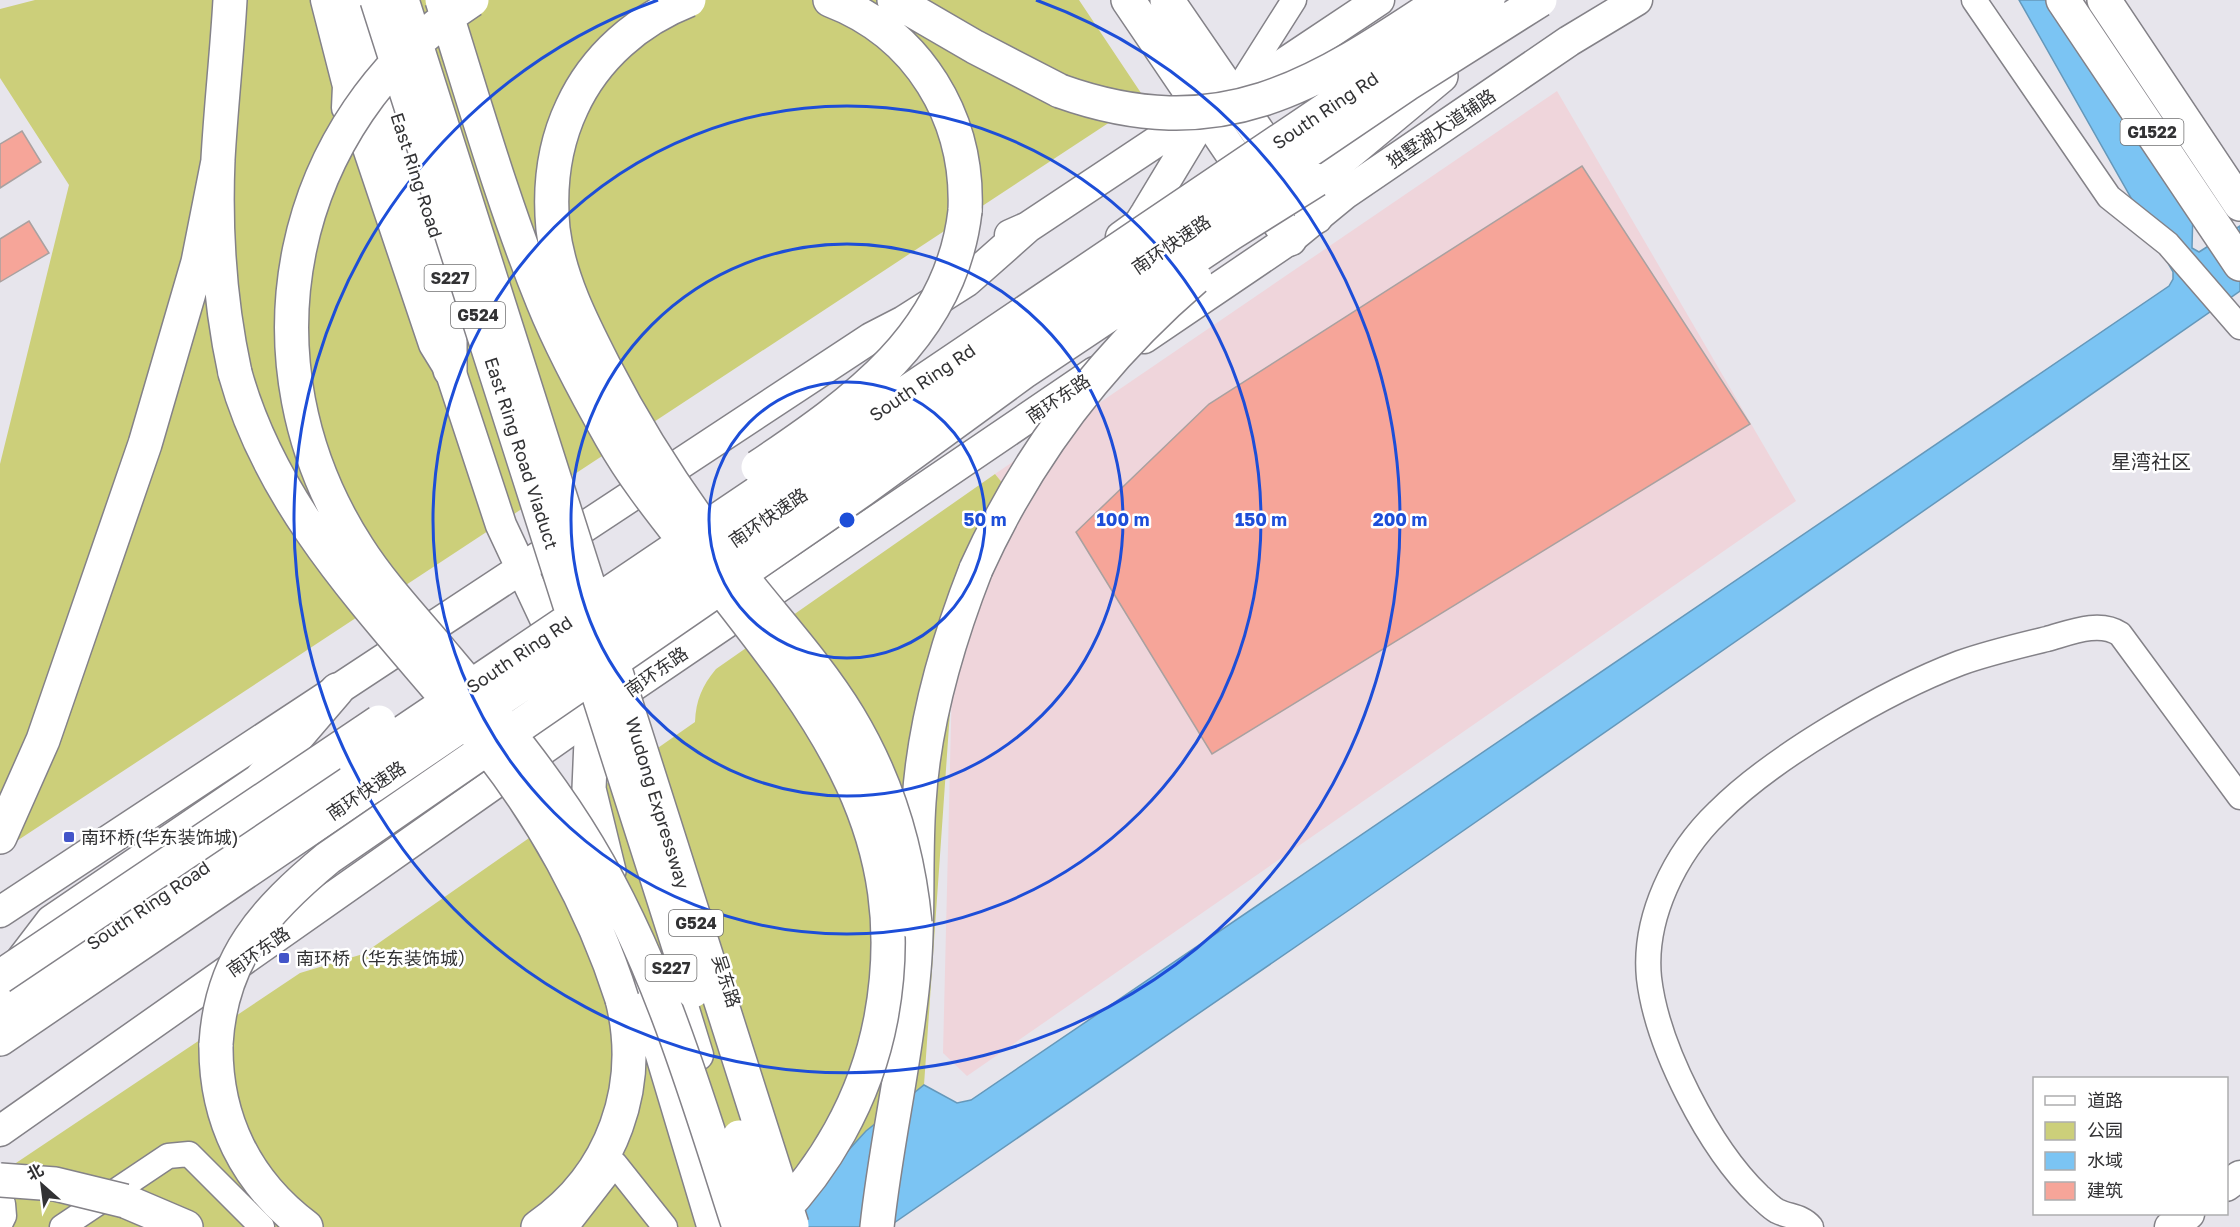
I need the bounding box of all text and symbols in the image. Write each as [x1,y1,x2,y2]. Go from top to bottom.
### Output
street label: South Ring Rd [1268,67,1382,153]
street label: 独墅湖大道辅路 [1383,84,1499,172]
street label: East Ring Road [386,110,448,240]
road number: G1522 [2120,119,2184,145]
street label: 南环快速路 [1128,210,1214,278]
road number: S227 [424,265,476,291]
road number: G524 [451,302,505,328]
street label: South Ring Rd [865,339,979,425]
street label: East Ring Road Viaduct [481,354,563,552]
street label: 南环东路 [1022,369,1094,427]
district label: 星湾社区 [2111,449,2191,473]
street label: 南环快速路 [725,483,811,551]
text: 50 m [964,508,1006,530]
text: 100 m [1097,508,1149,530]
text: 150 m [1235,508,1287,530]
text: 200 m [1373,508,1427,530]
centre of rings [837,510,857,530]
street label: South Ring Rd [462,611,576,697]
street label: 南环东路 [620,641,692,701]
street label: Wudong Expressway [621,714,695,892]
street label: 南环快速路 [323,756,409,824]
place label: 南环桥(华东装饰城) [81,826,239,848]
marker: 南环桥(华东装饰城) [62,830,76,844]
street label: South Ring Road [82,856,214,954]
road number: G524 [669,910,723,936]
street label: 南环东路 [222,921,294,981]
place label: 南环桥（华东装饰城） [296,947,476,969]
marker: 南环桥（华东装饰城） [277,951,291,965]
street label: 吴东路 [708,952,746,1010]
road number: S227 [646,955,696,981]
legend [2033,1077,2228,1215]
text: 道路 [2087,1089,2123,1111]
text: 公园 [2087,1119,2123,1141]
text: 水域 [2087,1149,2123,1171]
north arrow [12,1155,72,1215]
text: 北 [23,1159,47,1184]
text: 建筑 [2087,1179,2123,1201]

